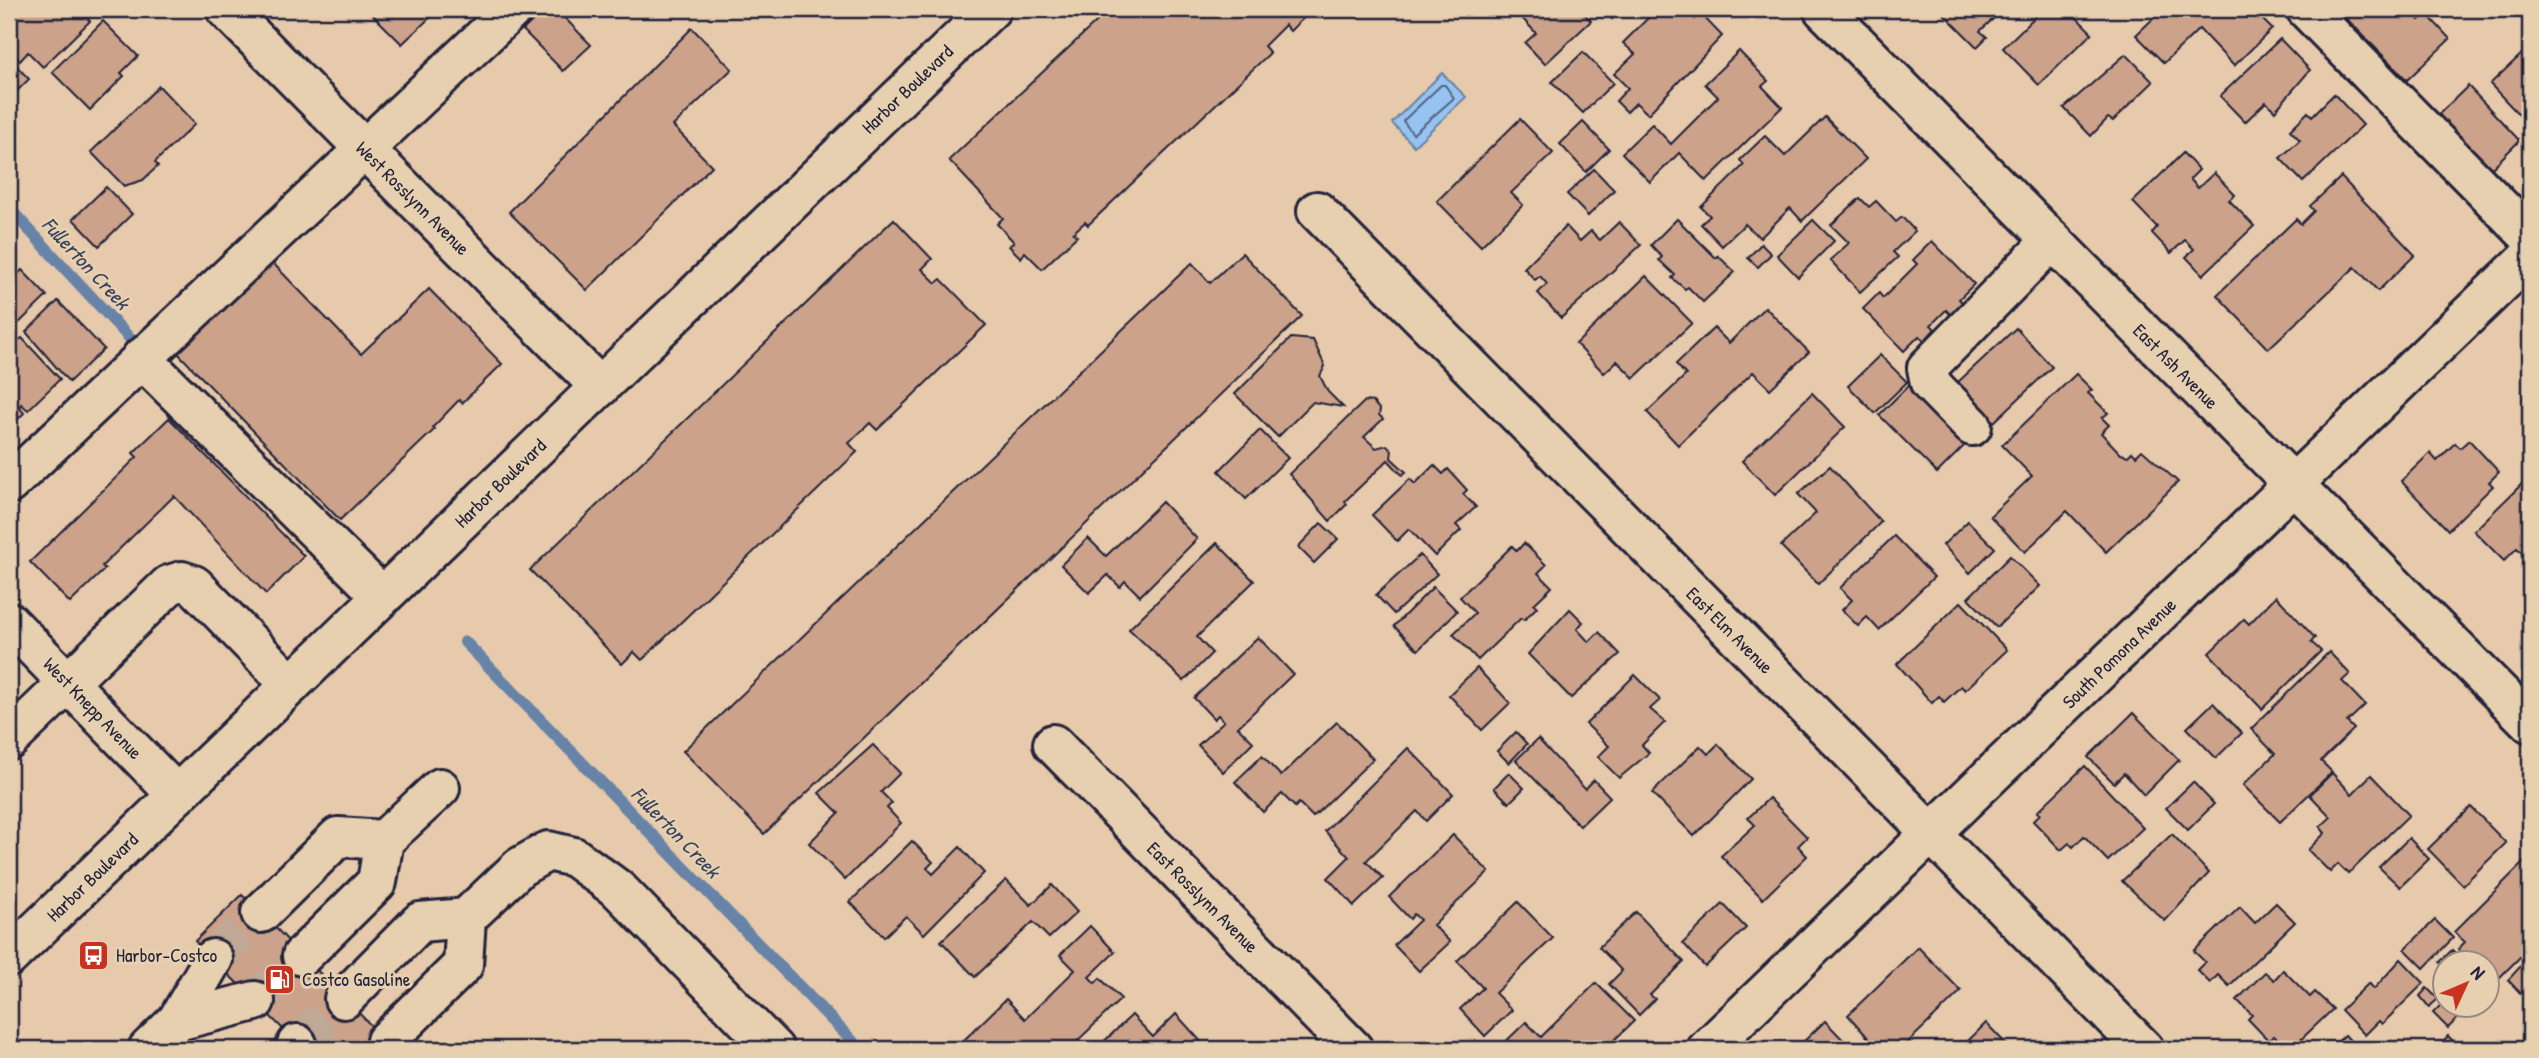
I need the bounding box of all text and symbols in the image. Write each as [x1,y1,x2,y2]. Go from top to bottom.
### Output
street label: Harbor Boulevard [855,38,959,139]
street label: West Rosslynn Avenue [350,135,476,261]
water label: Fullerton Creek [36,210,138,317]
street label: East Ash Avenue [2127,317,2225,415]
street label: Harbor Boulevard [448,432,552,533]
street label: East Elm Avenue [1681,581,1779,679]
street label: South Pomona Avenue [2056,592,2182,714]
street label: West Knepp Avenue [38,651,149,765]
water label: Fullerton Creek [625,780,729,886]
street label: Harbor Boulevard [40,826,144,927]
street label: East Rosslynn Avenue [1142,836,1265,959]
bus stop icon: Harbor-Costco [76,938,110,972]
place label: Harbor-Costco [116,942,217,968]
north arrow [2430,950,2500,1020]
text: N [2465,960,2491,985]
fuel station icon: Costco Gasoline [262,962,296,996]
place label: Costco Gasoline [302,966,411,992]

